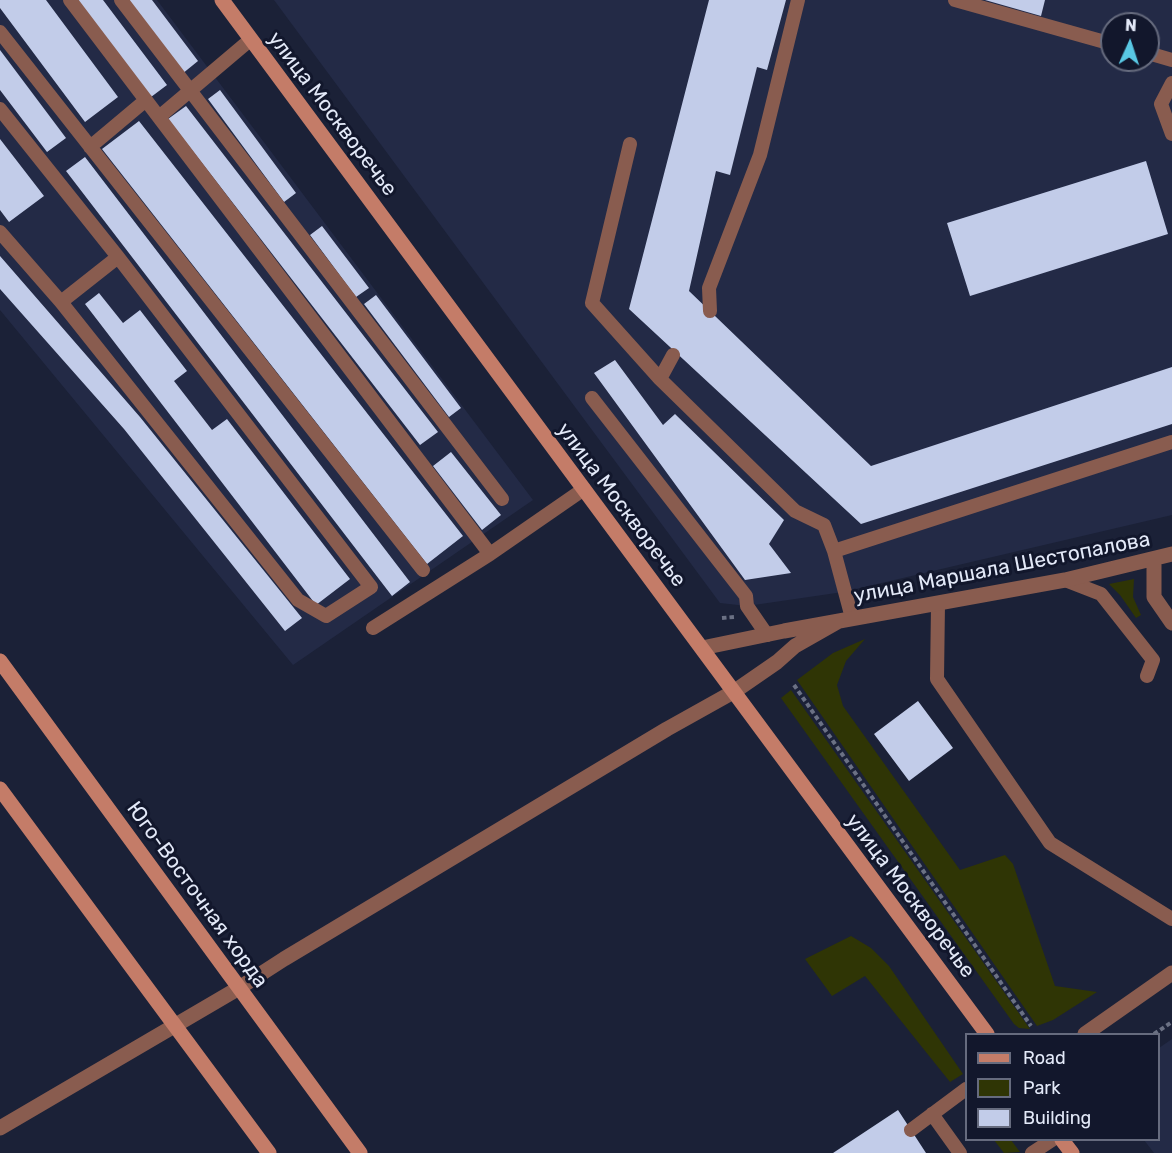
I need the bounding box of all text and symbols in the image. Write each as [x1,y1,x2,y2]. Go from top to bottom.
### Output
north arrow [1100,12,1160,72]
text: N [1125,16,1137,35]
street label: улица Москворечье [262,27,402,201]
street label: улица Москворечье [551,418,691,592]
street label: улица Маршала Шестопалова [852,527,1152,609]
street label: Юго-Восточная хорда [121,797,273,993]
street label: улица Москворечье [840,809,980,983]
legend [965,1033,1160,1141]
text: Road [1023,1047,1066,1069]
text: Park [1023,1077,1060,1099]
text: Building [1023,1107,1091,1129]

